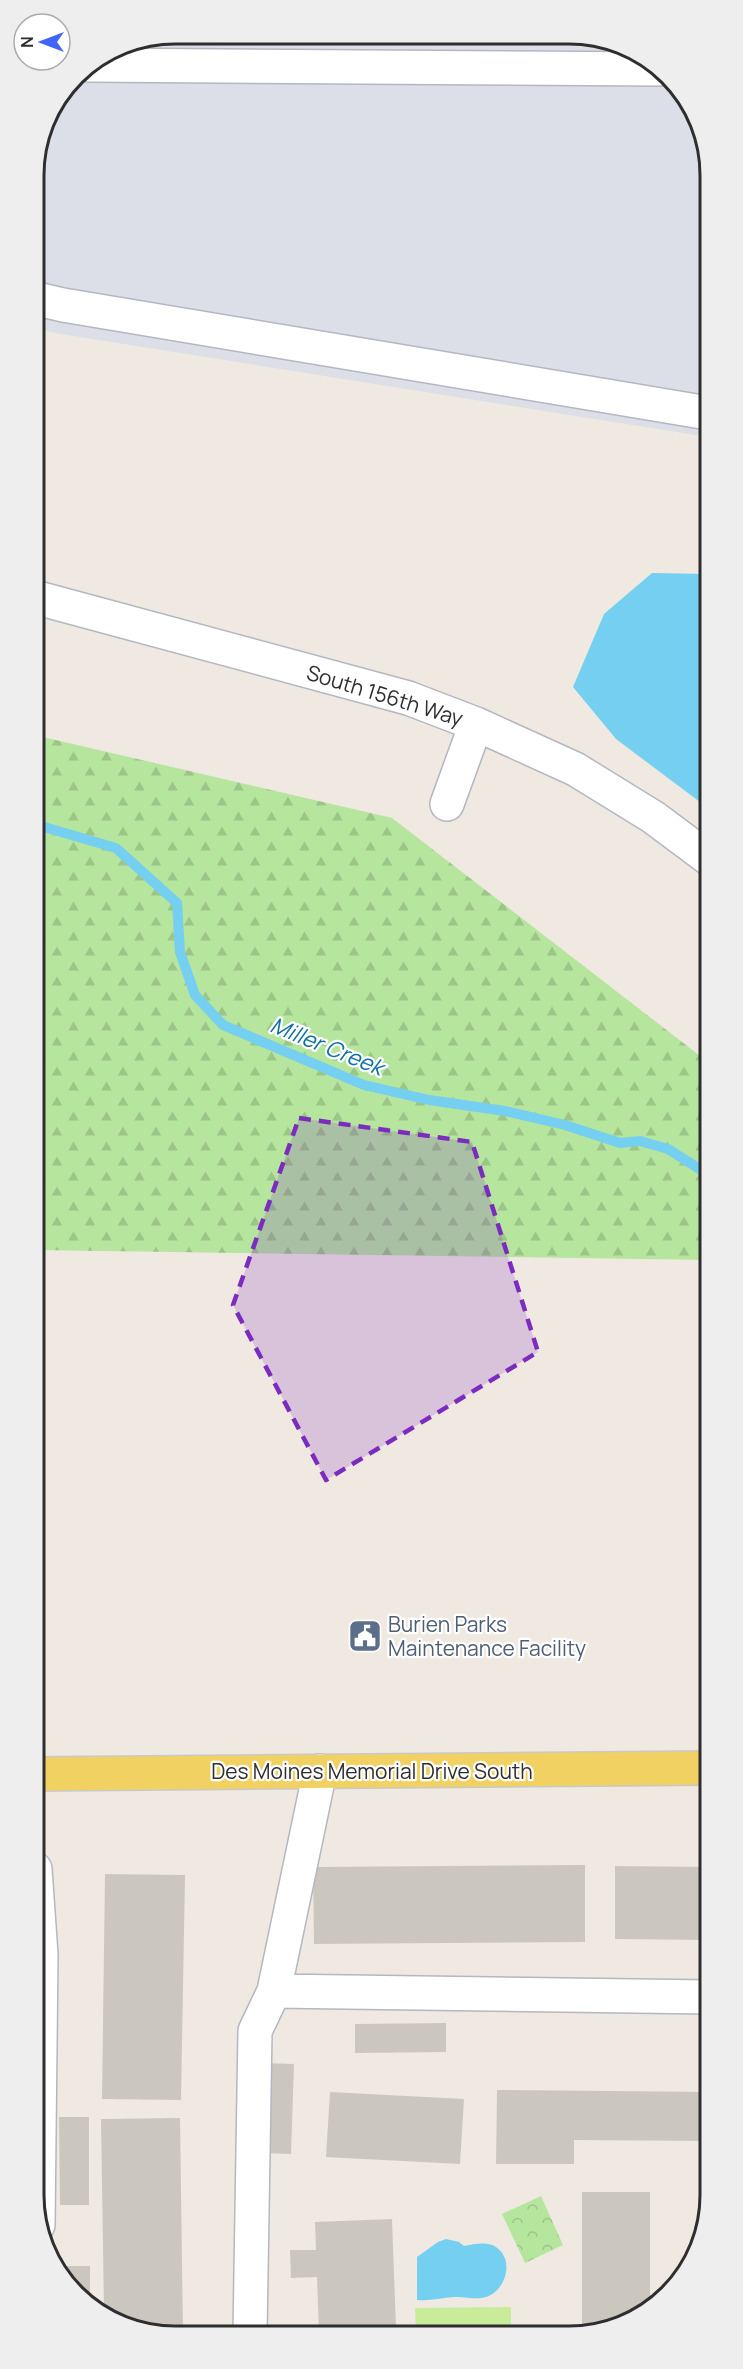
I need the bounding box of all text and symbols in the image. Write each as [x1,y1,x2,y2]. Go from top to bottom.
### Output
north arrow [12,12,72,72]
text: N [16,36,38,48]
street label: South 156th Way [303,658,467,732]
water label: Miller Creek [266,1010,391,1083]
place label: Burien Parks Maintenance Facility [388,1610,586,1662]
public building icon: Burien Parks Maintenance Facility [347,1618,383,1654]
street label: Des Moines Memorial Drive South [211,1757,533,1785]

